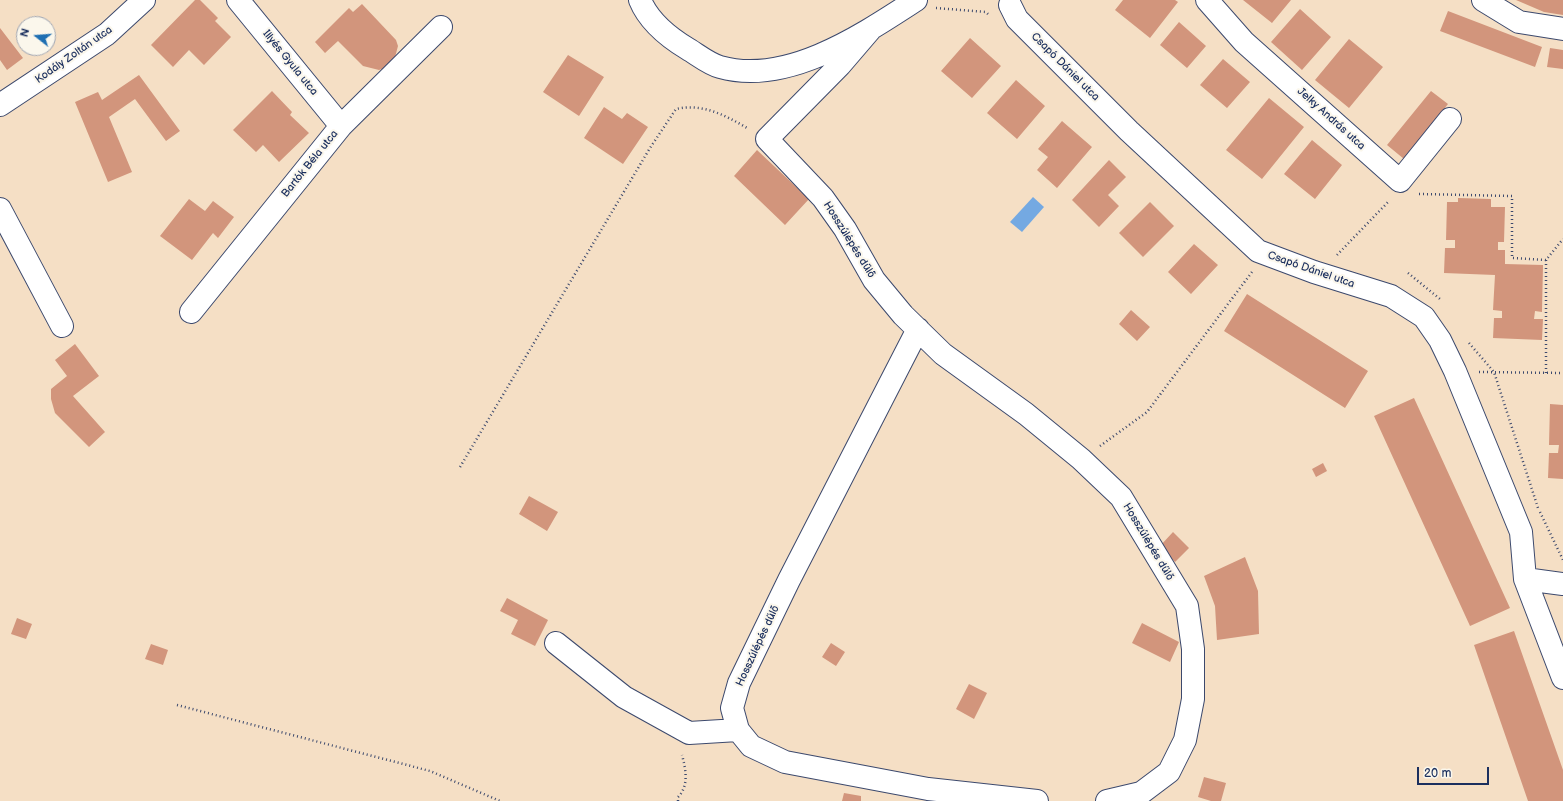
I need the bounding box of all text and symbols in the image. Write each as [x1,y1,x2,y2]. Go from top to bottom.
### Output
north arrow [16,16,56,56]
street label: Kodály Zoltán utca [33,23,115,87]
text: N [18,27,32,38]
street label: Illyés Gyula utca [260,28,320,98]
street label: Csapó Dániel utca [1028,30,1102,104]
street label: Jelky András utca [1294,85,1368,153]
street label: Bartók Béla utca [279,128,341,200]
street label: Hosszúlépés dűlő [820,199,878,281]
street label: Csapó Dániel utca [1266,249,1356,291]
street label: Hosszúlépés dűlő [1120,501,1176,583]
street label: Hosszúlépés dűlő [733,603,783,689]
scale bar [1419,759,1491,785]
text: 20 m [1424,766,1451,781]

